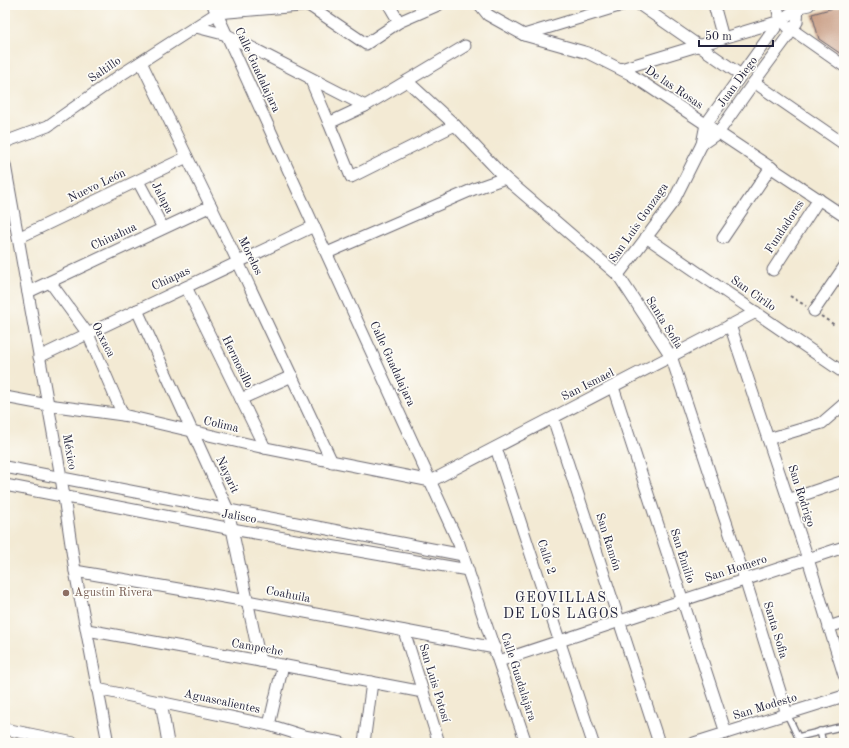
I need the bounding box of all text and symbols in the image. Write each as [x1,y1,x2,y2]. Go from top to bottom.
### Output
scale bar [699,22,773,48]
street label: Calle Guadalajara [232,26,282,114]
text: 50 m [705,30,732,43]
street label: Juan Diego [716,54,760,109]
street label: Saltillo [87,55,124,85]
street label: De las Rosas [643,64,705,112]
street label: Nuevo León [66,167,128,205]
street label: Jalapa [149,180,175,216]
street label: San Luis Gonzaga [607,181,671,265]
street label: Fundadores [763,198,807,256]
street label: Chiuahua [89,221,139,253]
street label: Morelos [236,235,264,277]
street label: Chiapas [150,265,192,293]
street label: San Cirilo [728,274,778,314]
street label: Santa Sofia [643,295,685,351]
street label: Oaxaca [89,320,117,360]
street label: Calle Guadalajara [367,320,417,408]
street label: Hermosillo [219,334,255,390]
street label: San Ismael [560,367,616,403]
street label: Colima [202,415,240,435]
street label: México [60,433,78,471]
street label: Nayarit [213,455,241,495]
street label: San Rodrigo [785,463,817,529]
street label: Jalisco [221,508,257,526]
street label: San Ramón [593,512,623,573]
street label: San Emilio [668,527,696,585]
street label: Calle 2 [535,538,557,576]
street label: San Homero [703,553,769,585]
street label: Coahuila [265,585,311,605]
place label: Agustin Rivera [74,587,153,599]
marker: Agustin Rivera [61,588,71,598]
district label: GEOVILLAS DE LOS LAGOS [503,591,619,621]
street label: Santa Sofia [761,600,789,660]
street label: Calle Guadalajara [498,631,538,723]
street label: Campeche [230,638,284,659]
street label: San Luis Potosí [416,642,452,724]
street label: Aguascalientes [183,688,261,716]
street label: San Modesto [732,692,799,722]

